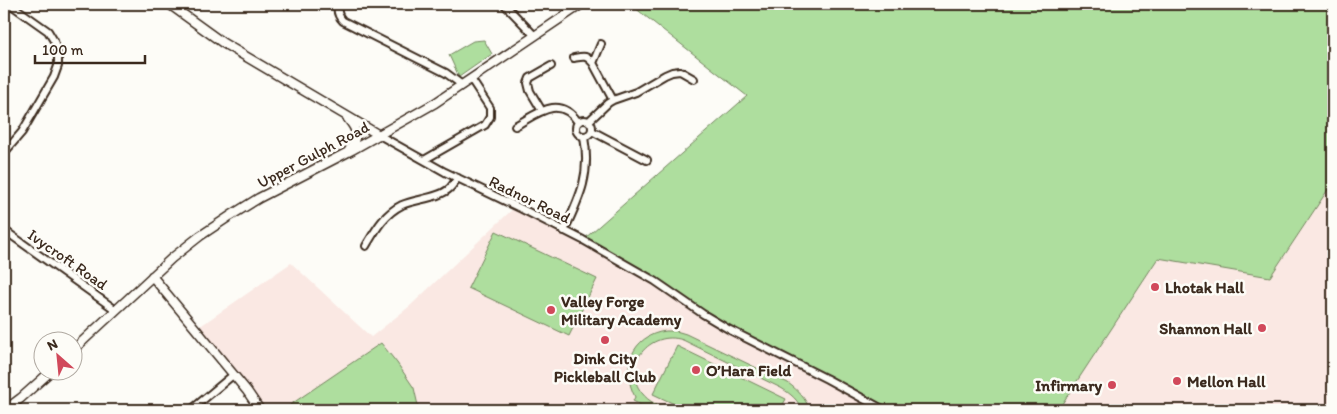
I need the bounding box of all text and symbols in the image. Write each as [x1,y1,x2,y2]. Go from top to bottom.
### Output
scale bar [35,32,145,64]
text: 100 m [42,41,84,59]
street label: Upper Gulph Road [254,117,373,192]
street label: Radnor Road [486,172,574,227]
street label: Ivycroft Road [24,225,111,294]
place label: Lhotak Hall [1165,278,1245,297]
marker: Lhotak Hall [1149,281,1161,293]
place label: Valley Forge Military Academy [561,292,682,330]
marker: Valley Forge Military Academy [545,304,557,316]
place label: Shannon Hall [1159,319,1252,338]
marker: Shannon Hall [1256,322,1268,334]
north arrow [32,332,82,382]
marker: Dink City Pickleball Club [599,334,611,346]
text: N [44,335,60,355]
place label: Dink City Pickleball Club [554,349,656,386]
place label: O’Hara Field [706,361,791,380]
marker: O’Hara Field [690,364,702,376]
place label: Mellon Hall [1187,372,1266,391]
marker: Mellon Hall [1171,375,1183,387]
place label: Infirmary [1035,376,1102,396]
marker: Infirmary [1106,379,1118,391]

